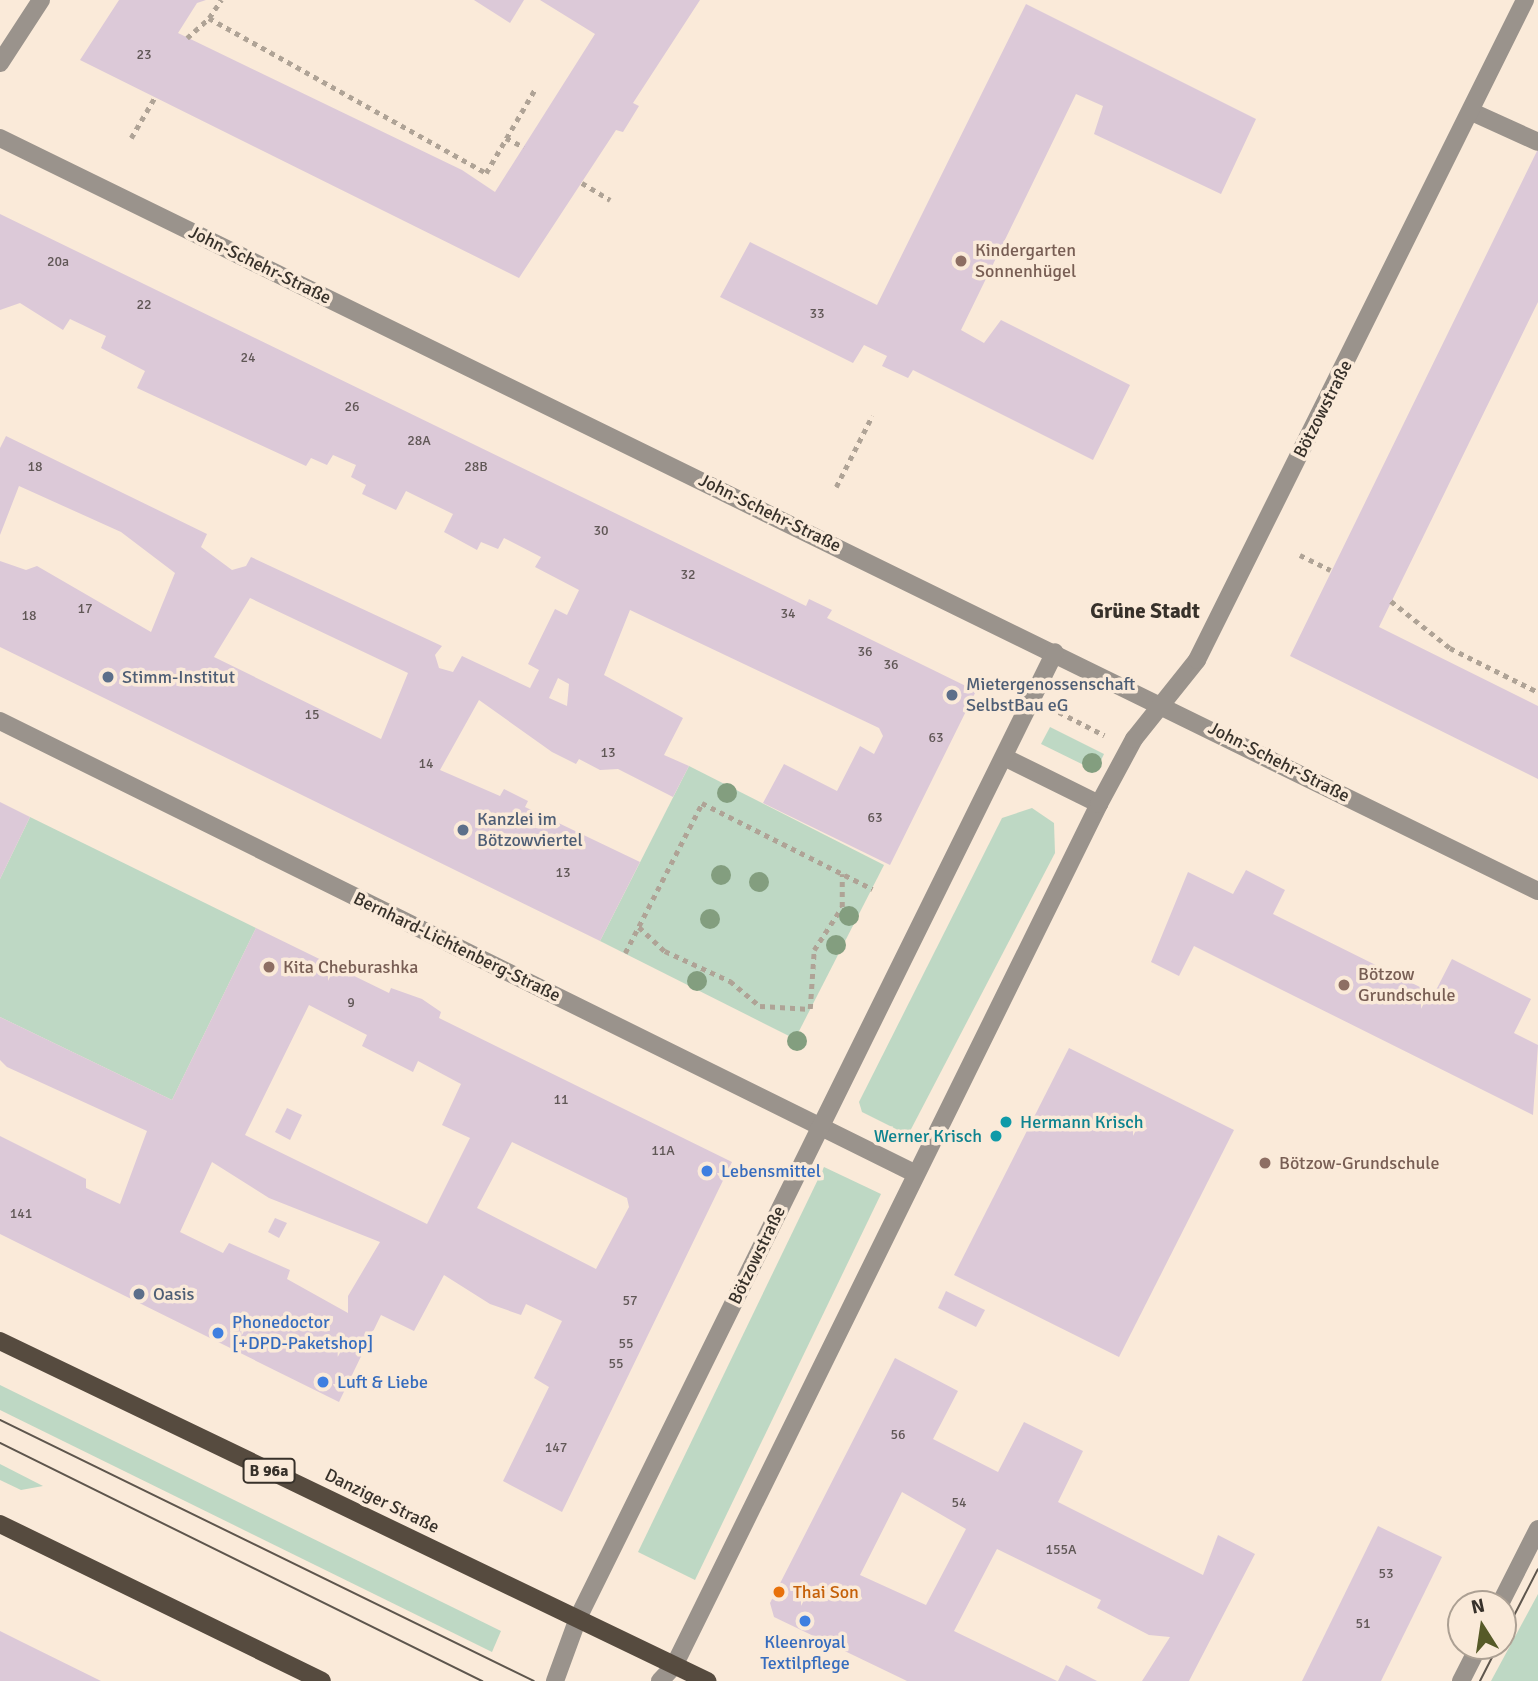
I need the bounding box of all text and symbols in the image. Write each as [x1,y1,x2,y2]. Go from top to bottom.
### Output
house number: 23 [136,47,152,63]
street label: John-Schehr-Straße [185,221,335,309]
place label: Kindergarten Sonnenhügel [975,240,1076,282]
marker: Kindergarten Sonnenhügel [953,253,969,269]
house number: 20a [47,254,69,270]
house number: 22 [136,297,152,313]
house number: 33 [809,306,825,322]
house number: 24 [240,350,256,366]
street label: Bötzowstraße [1289,357,1357,461]
house number: 26 [344,399,360,415]
house number: 28A [407,433,431,449]
house number: 18 [27,459,43,475]
house number: 28B [464,459,488,475]
street label: John-Schehr-Straße [695,469,845,557]
house number: 30 [593,523,609,539]
house number: 32 [680,567,696,583]
district label: Grüne Stadt [1090,598,1200,624]
house number: 17 [77,601,93,617]
house number: 34 [780,606,796,622]
house number: 18 [21,608,37,624]
house number: 36 [857,644,873,660]
house number: 36 [883,657,899,673]
place label: Stimm-Institut [122,666,235,688]
marker: Stimm-Institut [100,669,116,685]
place label: Mietergenossenschaft SelbstBau eG [966,674,1135,716]
marker: Mietergenossenschaft SelbstBau eG [944,687,960,703]
house number: 15 [304,707,320,723]
street label: John-Schehr-Straße [1205,717,1353,807]
house number: 63 [928,730,944,746]
house number: 13 [600,745,616,761]
house number: 14 [418,756,434,772]
place label: Kanzlei im Bötzowviertel [477,809,583,852]
house number: 63 [867,810,883,826]
marker: Kanzlei im Bötzowviertel [455,822,471,838]
house number: 13 [555,865,571,881]
street label: Bernhard-Lichtenberg-Straße [350,887,564,1007]
place label: Kita Cheburashka [283,956,418,978]
marker: Kita Cheburashka [261,959,277,975]
place label: Bötzow Grundschule [1358,964,1456,1006]
marker: Bötzow Grundschule [1336,977,1352,993]
house number: 9 [347,995,355,1011]
house number: 11 [553,1092,569,1108]
place label: Hermann Krisch [1020,1111,1144,1133]
marker: Hermann Krisch [998,1114,1014,1130]
place label: Werner Krisch [874,1125,982,1147]
marker: Werner Krisch [988,1128,1004,1144]
house number: 11A [651,1143,675,1159]
place label: Bötzow-Grundschule [1279,1152,1439,1174]
marker: Bötzow-Grundschule [1257,1155,1273,1171]
place label: Lebensmittel [721,1160,821,1182]
marker: Lebensmittel [699,1163,715,1179]
street label: Bötzowstraße [724,1202,790,1308]
house number: 141 [10,1206,32,1222]
place label: Oasis [153,1283,194,1305]
marker: Oasis [131,1286,147,1302]
house number: 57 [622,1293,638,1309]
place label: Phonedoctor [+DPD-Paketshop] [232,1312,373,1354]
marker: Phonedoctor [+DPD-Paketshop] [210,1325,226,1341]
house number: 55 [618,1336,634,1352]
house number: 55 [608,1356,624,1372]
place label: Luft & Liebe [337,1371,428,1393]
marker: Luft & Liebe [315,1374,331,1390]
house number: 56 [890,1427,906,1443]
house number: 147 [545,1440,567,1456]
road number: B 96a [241,1458,297,1484]
street label: Danziger Straße [321,1464,443,1538]
house number: 54 [951,1495,967,1511]
house number: 155A [1045,1542,1077,1558]
house number: 53 [1378,1566,1394,1582]
place label: Thai Son [793,1581,859,1603]
marker: Thai Son [771,1584,787,1600]
north arrow [1447,1590,1517,1660]
text: N [1469,1593,1487,1620]
marker: Kleenroyal Textilpflege [797,1613,813,1629]
house number: 51 [1355,1616,1371,1632]
place label: Kleenroyal Textilpflege [760,1632,850,1674]

